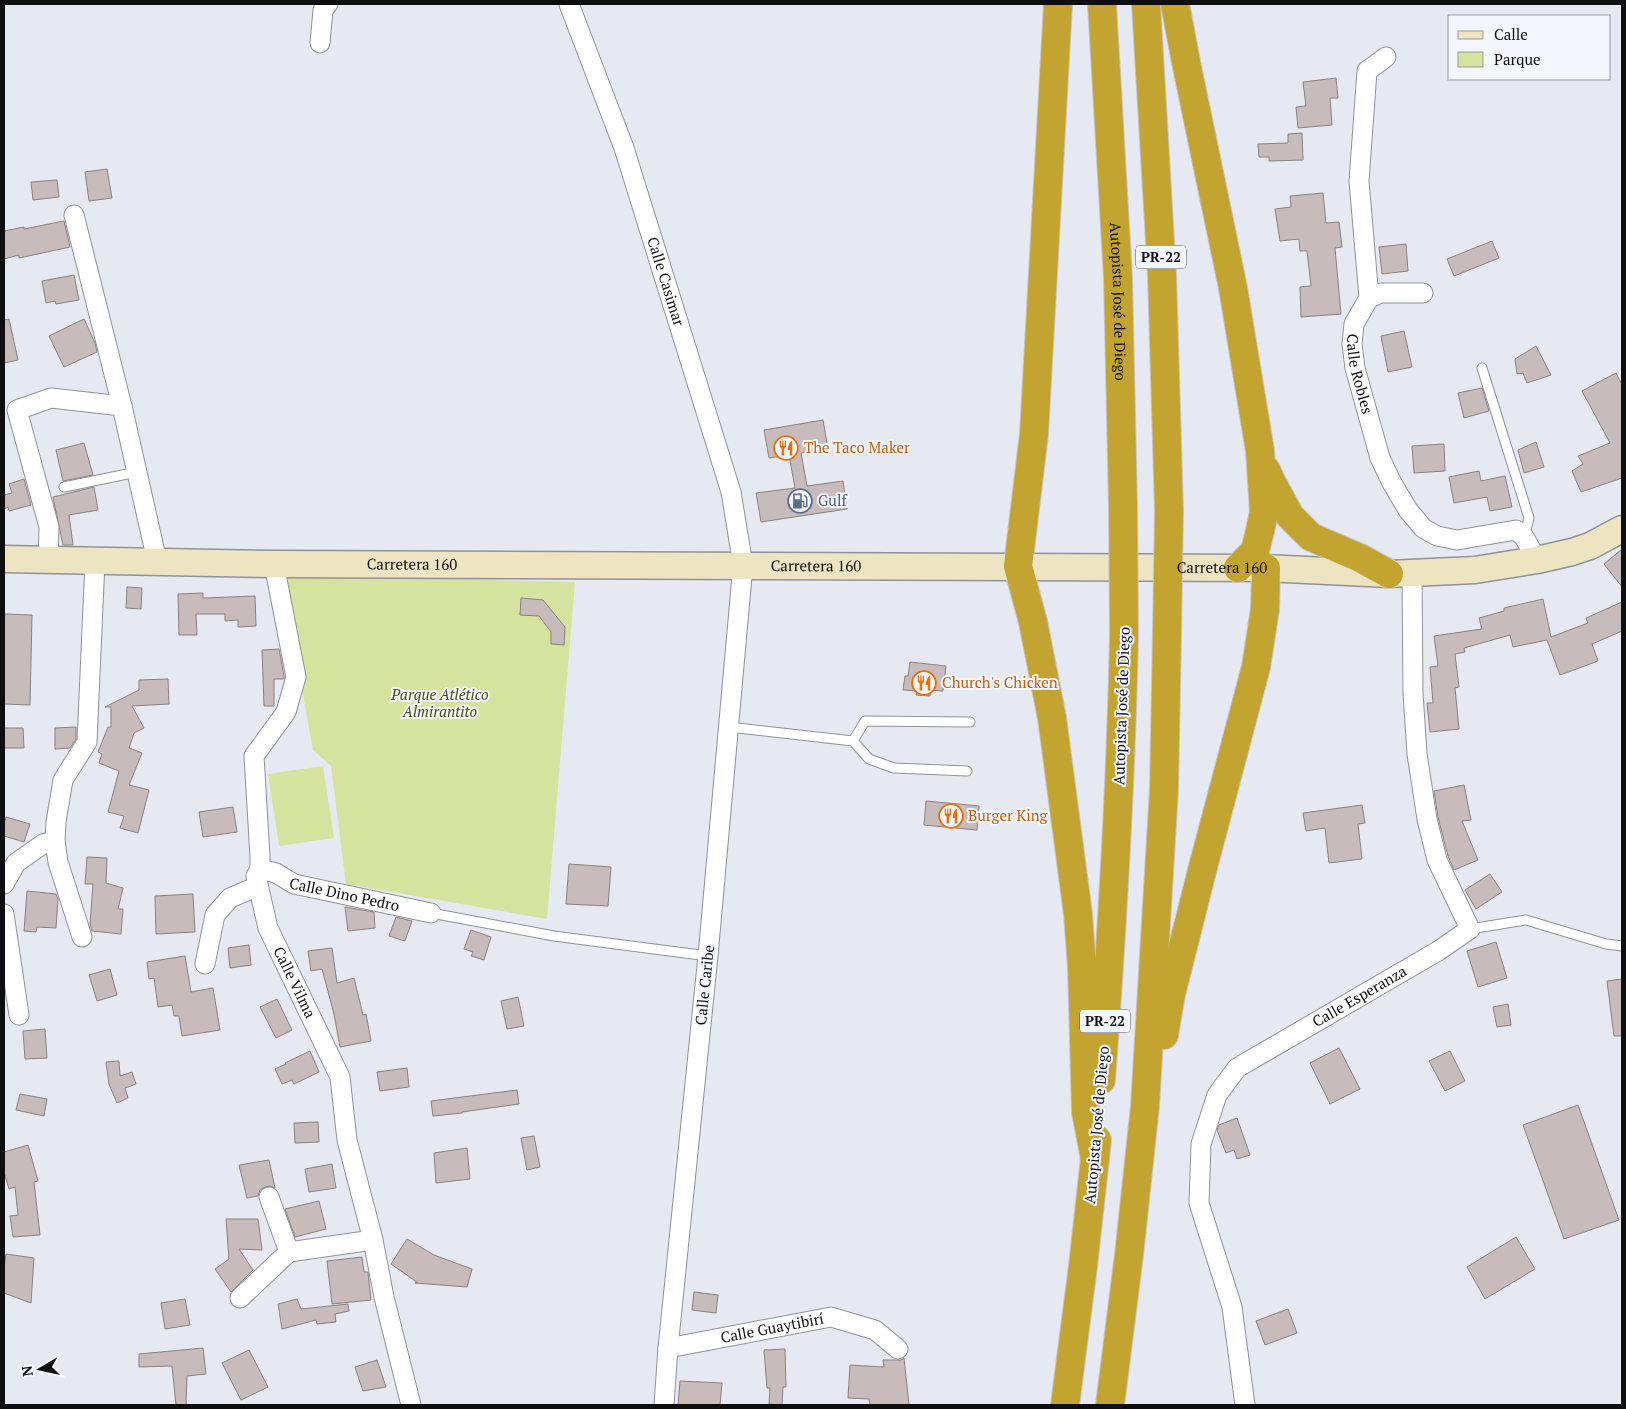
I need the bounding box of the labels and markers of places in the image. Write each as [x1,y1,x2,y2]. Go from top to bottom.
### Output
restaurant icon: The Taco Maker [773,435,799,461]
place label: The Taco Maker [804,437,910,457]
fuel station icon: Gulf [787,488,813,514]
place label: Gulf [818,490,847,510]
restaurant icon: Church's Chicken [911,670,937,696]
place label: Church's Chicken [942,672,1058,692]
restaurant icon: Burger King [938,803,964,829]
place label: Burger King [968,805,1049,825]

